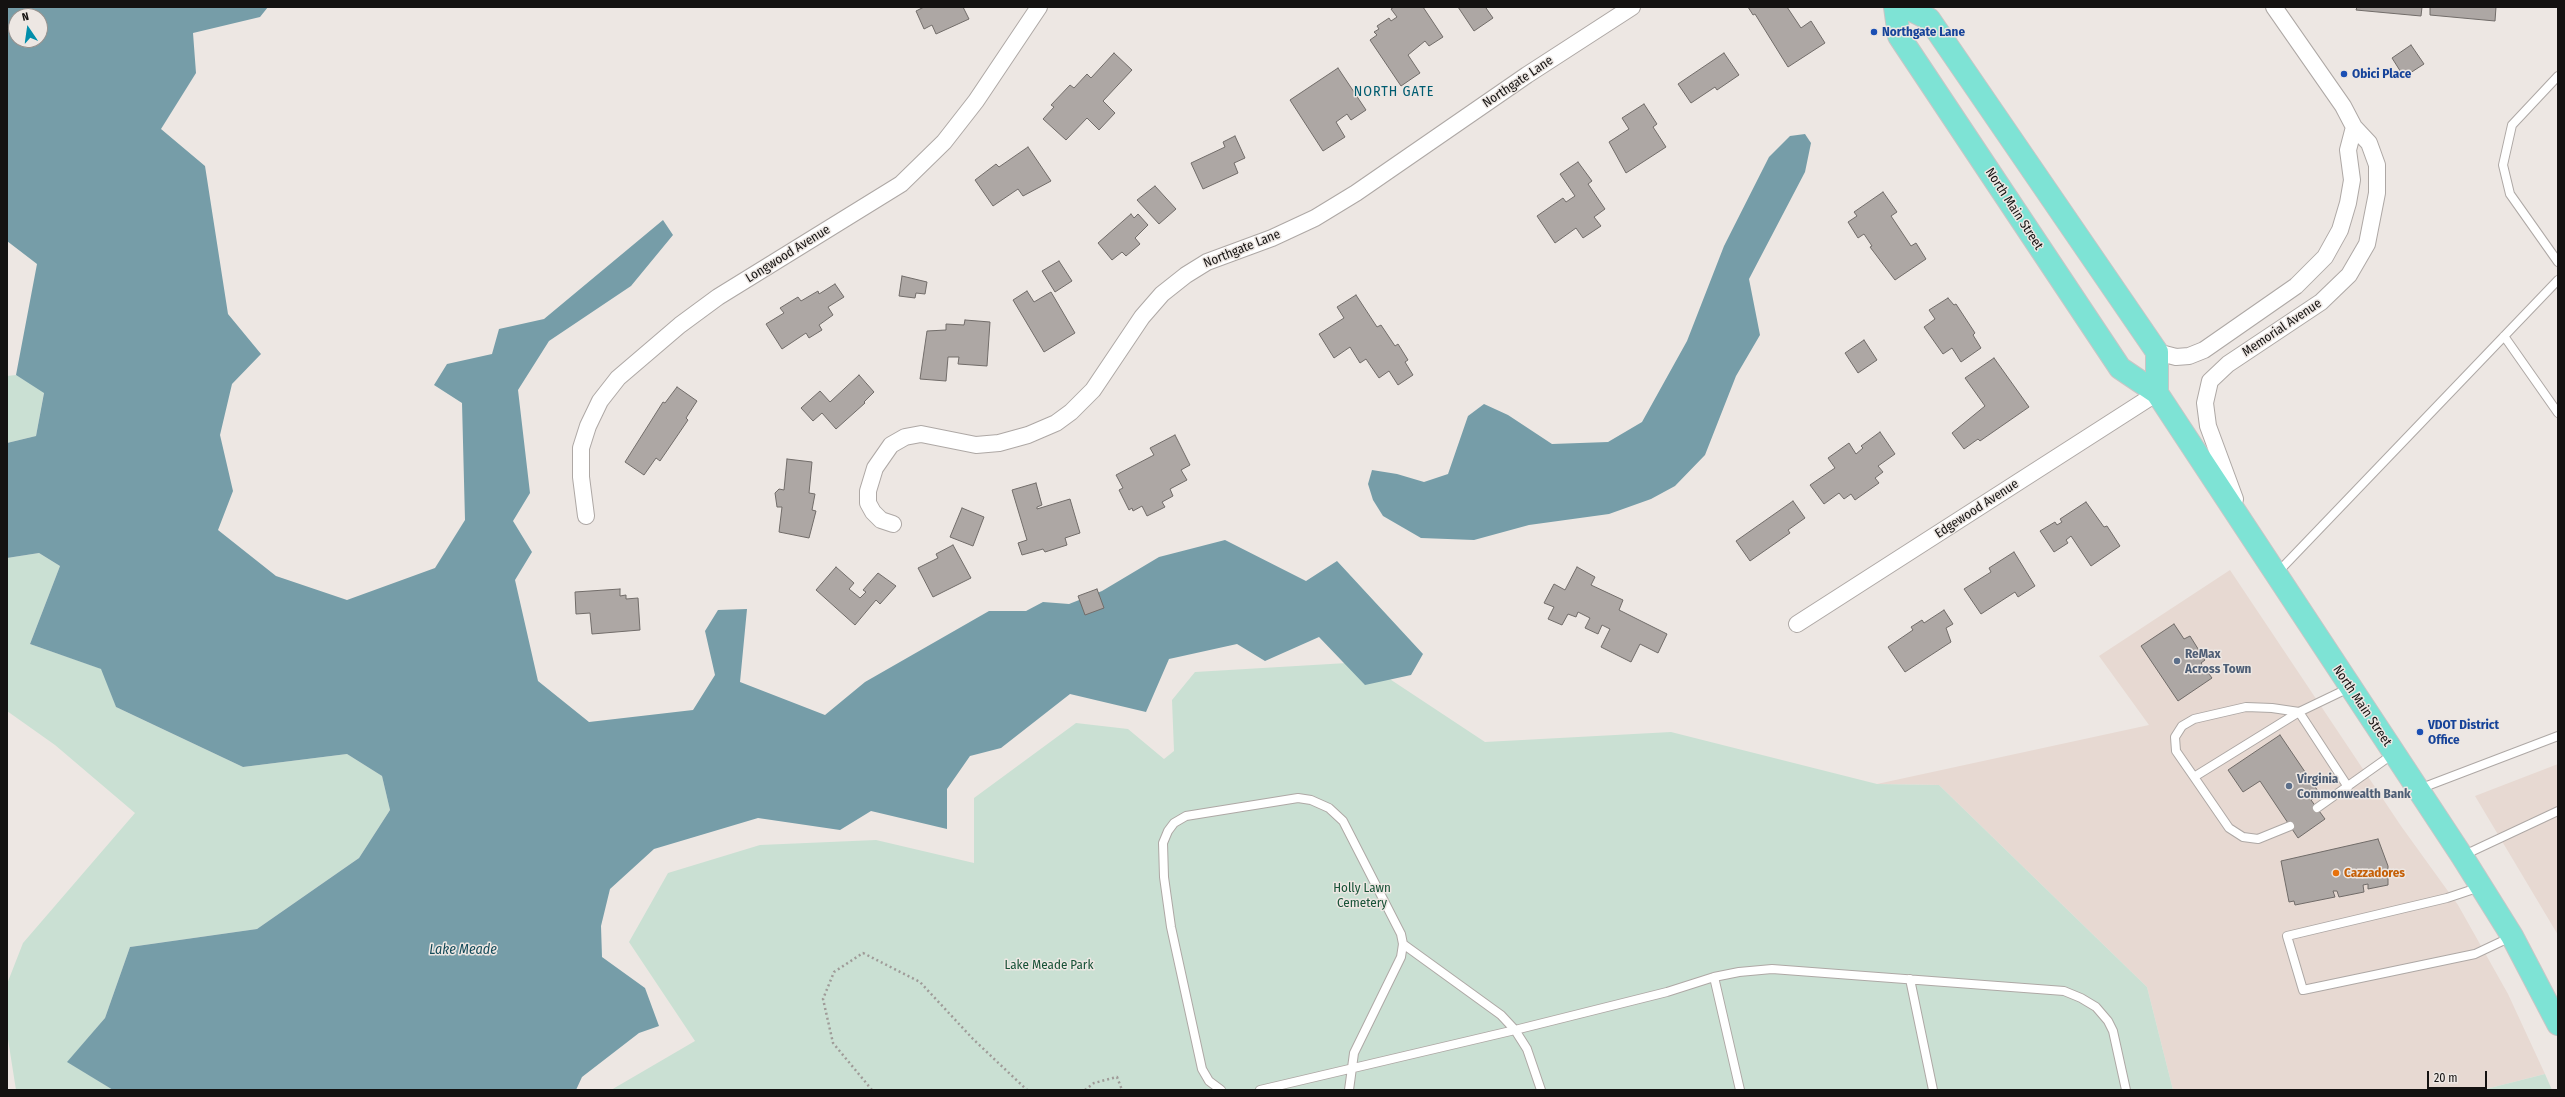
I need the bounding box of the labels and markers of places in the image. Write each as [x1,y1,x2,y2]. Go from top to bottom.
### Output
place label: Northgate Lane [1882,24,1965,40]
marker: Northgate Lane [1869,27,1879,37]
place label: Obici Place [2352,66,2411,82]
marker: Obici Place [2339,69,2349,79]
place label: ReMax Across Town [2185,646,2251,677]
marker: ReMax Across Town [2172,656,2182,666]
place label: VDOT District Office [2428,717,2499,748]
marker: VDOT District Office [2415,727,2425,737]
place label: Virginia Commonwealth Bank [2297,771,2411,802]
marker: Virginia Commonwealth Bank [2284,781,2294,791]
place label: Cazzadores [2344,865,2405,881]
marker: Cazzadores [2331,868,2341,878]

